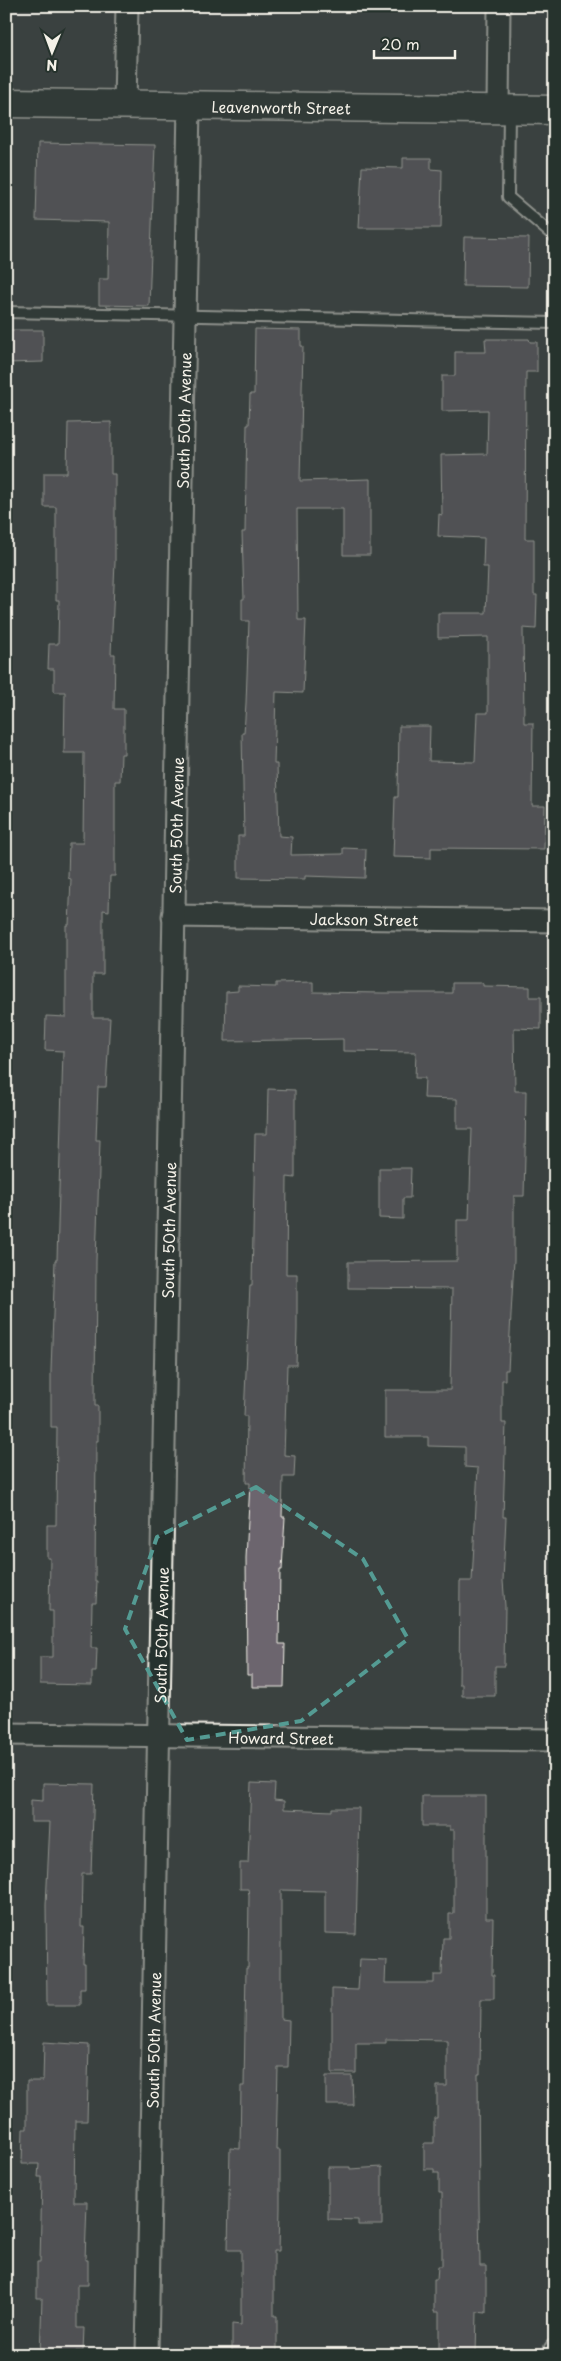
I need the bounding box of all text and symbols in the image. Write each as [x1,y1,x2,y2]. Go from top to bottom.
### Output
north arrow [28,28,78,78]
scale bar [374,28,455,60]
text: 20 m [381,32,420,55]
text: N [46,55,57,76]
street label: Leavenworth Street [211,94,351,119]
street label: South 50th Avenue [170,352,196,489]
street label: South 50th Avenue [163,757,188,894]
street label: Jackson Street [310,906,418,931]
street label: South 50th Avenue [155,1162,181,1299]
street label: South 50th Avenue [148,1567,173,1704]
street label: Howard Street [228,1725,334,1749]
street label: South 50th Avenue [140,1972,166,2108]

